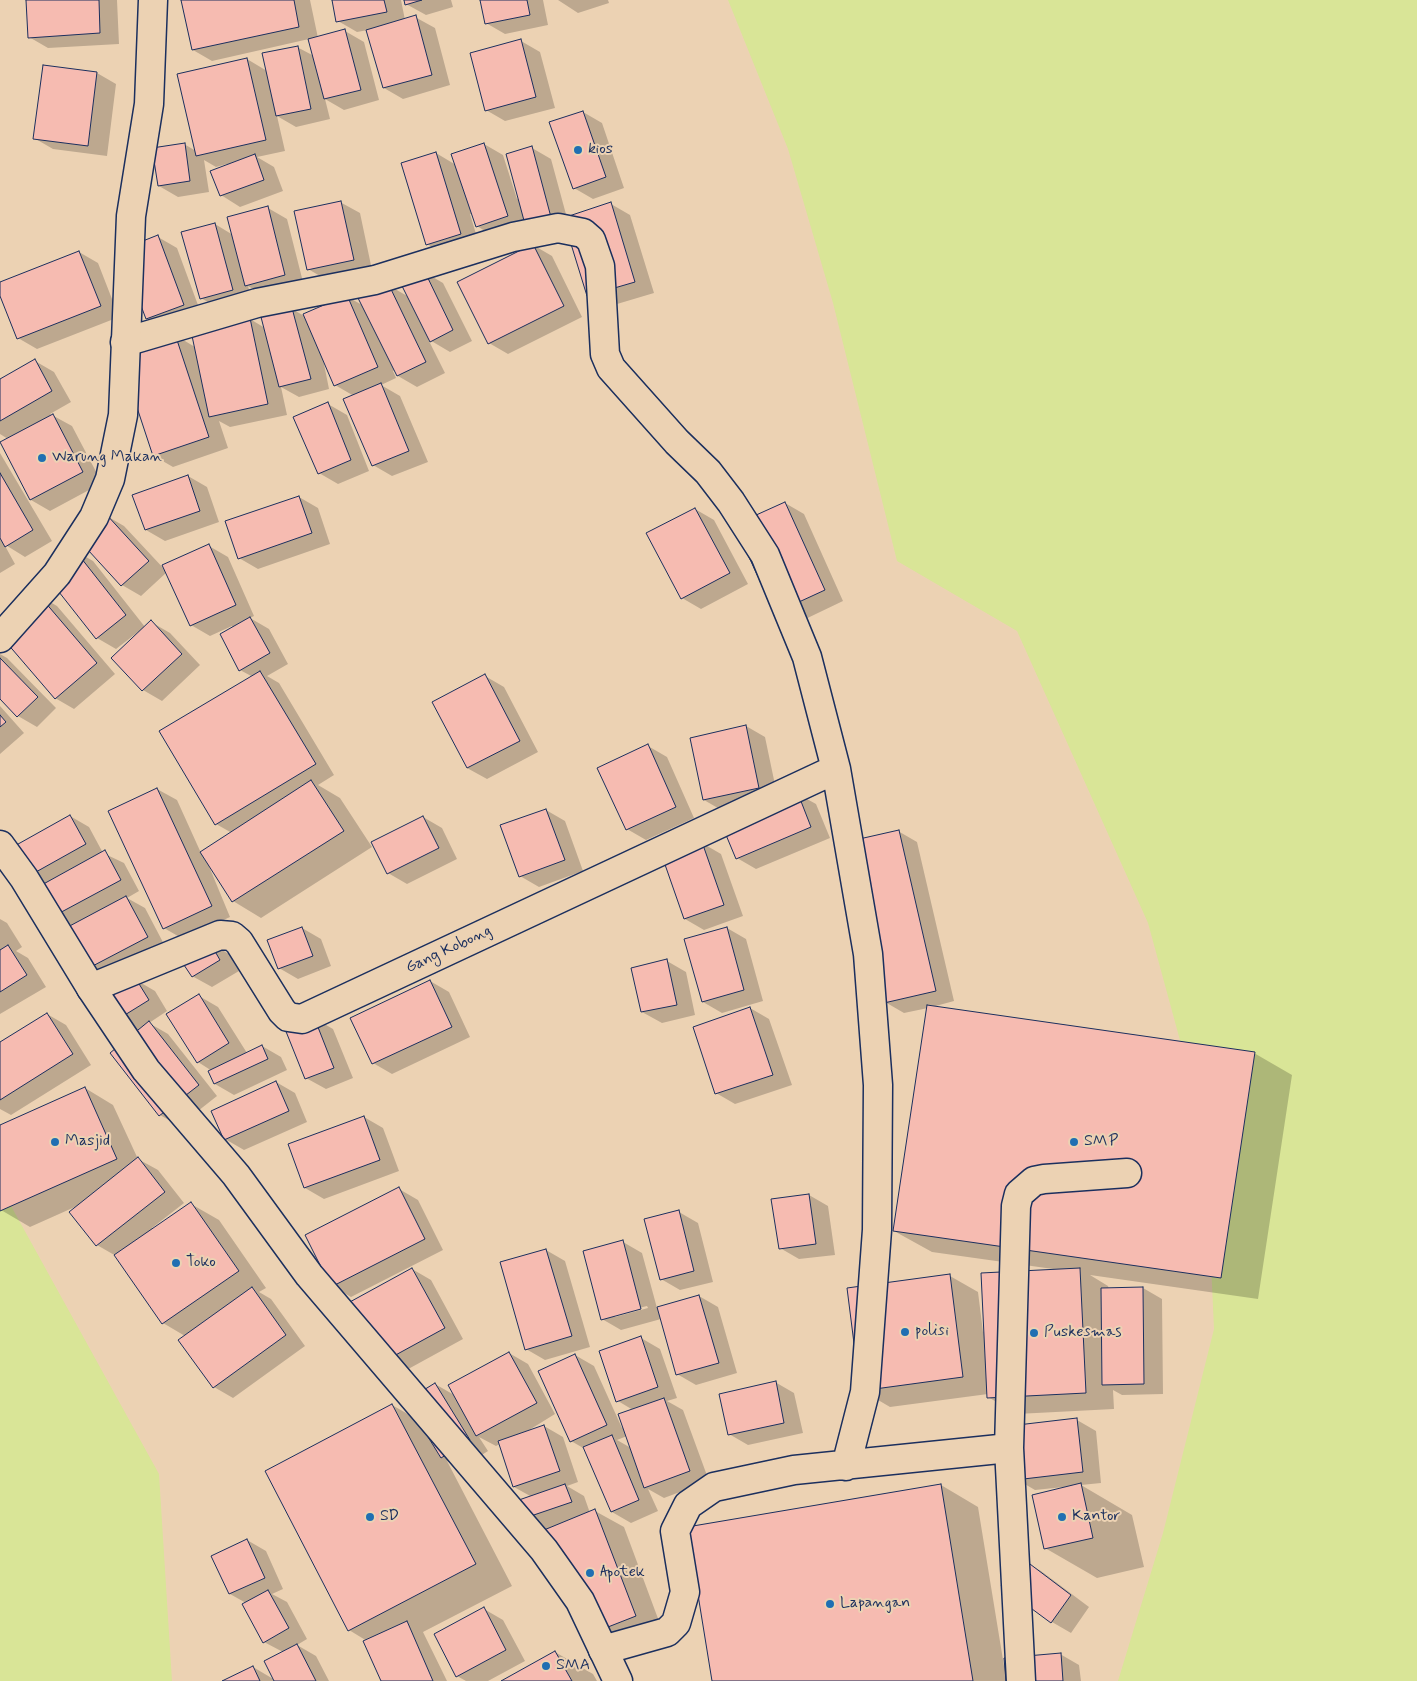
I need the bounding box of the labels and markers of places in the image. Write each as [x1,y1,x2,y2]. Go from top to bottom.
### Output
place label: kios [588,140,613,160]
marker: kios [572,144,584,156]
place label: Warung Makan [52,448,162,468]
marker: Warung Makan [36,452,48,464]
place label: Masjid [65,1132,110,1152]
place label: SMP [1084,1132,1118,1152]
marker: Masjid [49,1136,61,1148]
marker: SMP [1068,1136,1080,1148]
place label: Toko [186,1253,216,1273]
marker: Toko [170,1257,182,1269]
place label: polisi [915,1322,949,1342]
place label: Puskesmas [1044,1323,1122,1343]
marker: polisi [899,1326,911,1338]
marker: Puskesmas [1028,1327,1040,1339]
place label: SD [380,1507,399,1527]
place label: Kantor [1072,1507,1120,1527]
marker: SD [364,1511,376,1523]
marker: Kantor [1056,1511,1068,1523]
place label: Apotek [600,1563,645,1583]
marker: Apotek [584,1567,596,1579]
place label: Lapangan [840,1594,910,1614]
marker: Lapangan [824,1598,836,1610]
place label: SMA [556,1656,590,1676]
marker: SMA [540,1660,552,1672]

